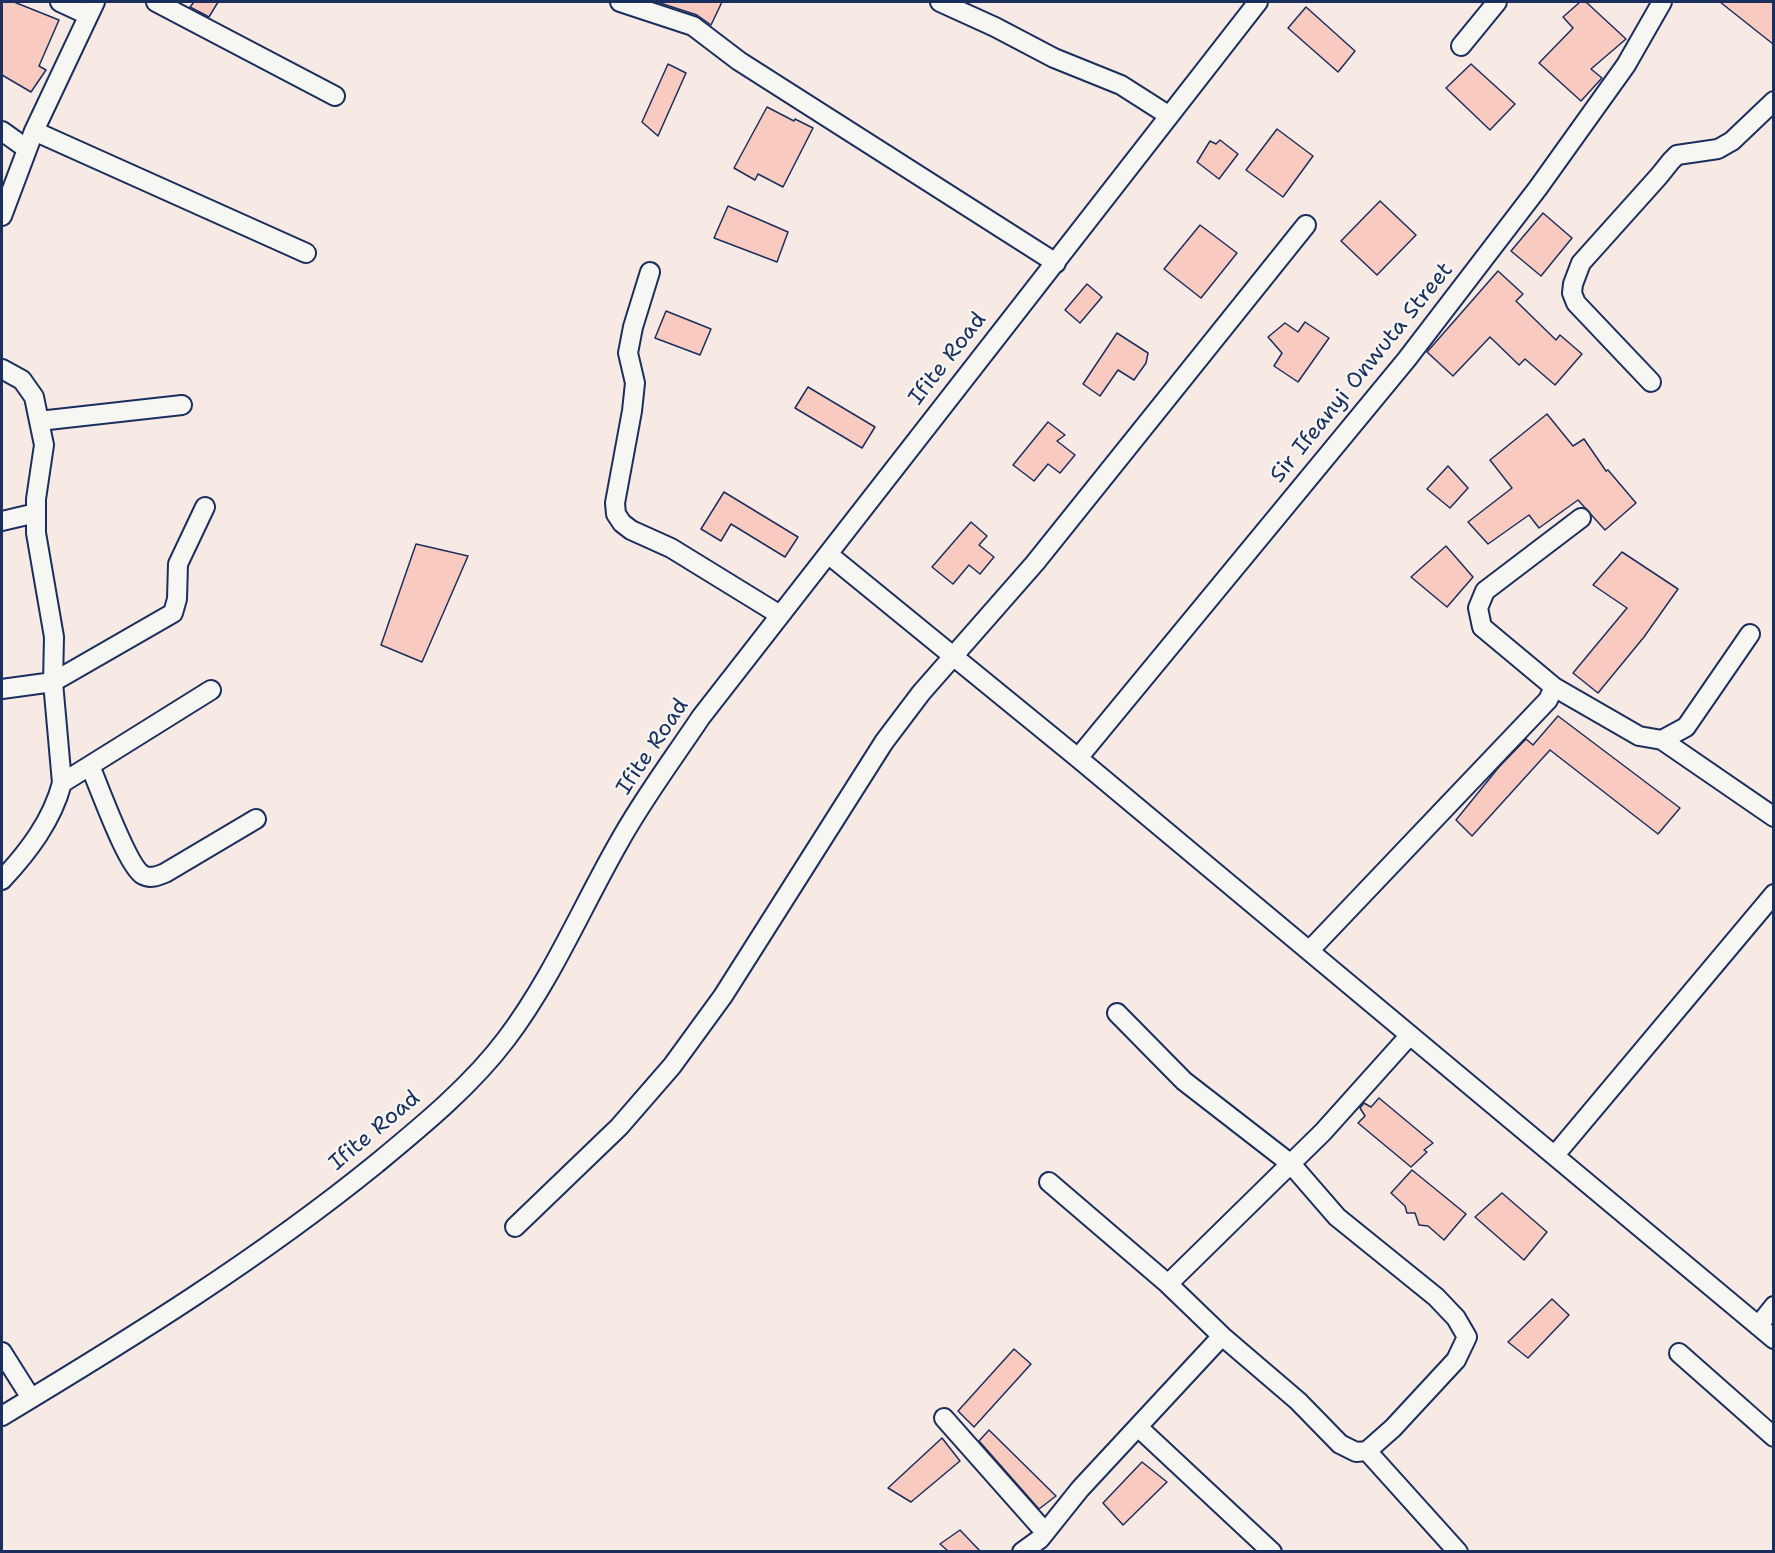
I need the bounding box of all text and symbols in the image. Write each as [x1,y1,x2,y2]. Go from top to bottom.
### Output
street label: Sir Ifeanyi Onwuta Street [1265,258,1459,488]
street label: Ifite Road [904,307,992,411]
street label: Ifite Road [611,694,695,800]
street label: Ifite Road [324,1085,426,1177]

